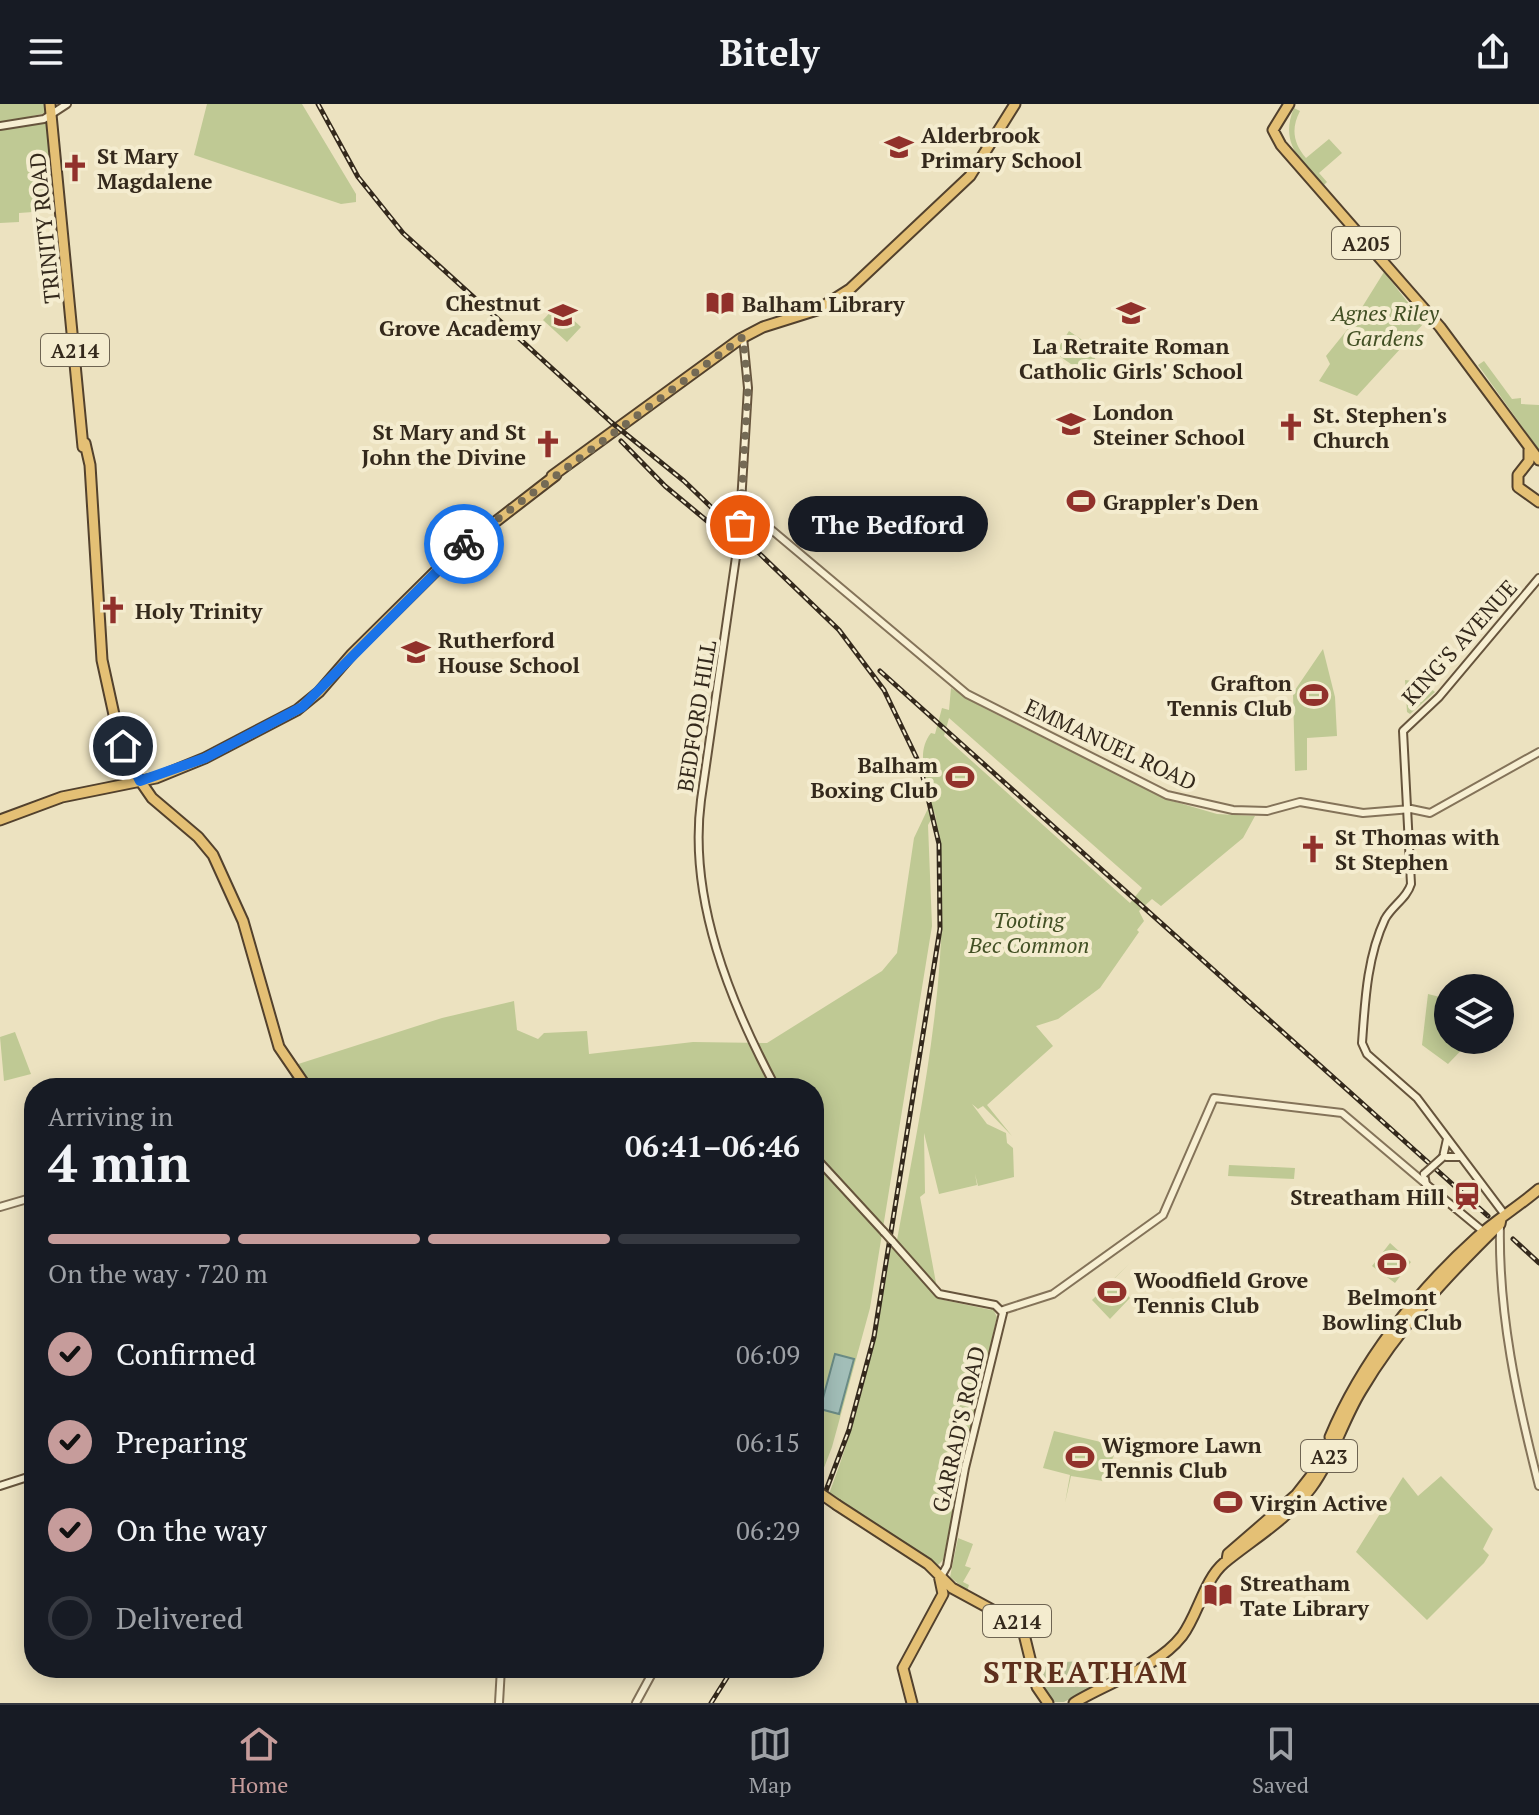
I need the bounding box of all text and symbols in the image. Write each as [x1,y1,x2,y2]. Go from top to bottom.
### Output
text: Bitely [720,29,819,76]
icon: menu [24,30,68,74]
icon: share [1471,30,1515,74]
place label: Alderbrook Primary School [921,120,1082,174]
school or university icon: Alderbrook Primary School [884,132,914,162]
place label: St Mary Magdalene [97,141,213,195]
street label: TRINITY ROAD [22,151,66,305]
church icon: St Mary Magdalene [60,153,90,183]
road number: A205 [1332,227,1400,259]
place label: Chestnut Grove Academy [379,288,541,342]
library icon: Balham Library [705,288,735,318]
place label: Balham Library [742,289,905,318]
school or university icon: La Retraite Roman Catholic Girls' School [1116,298,1146,328]
park label: Agnes Riley Gardens [1329,298,1440,352]
school or university icon: Chestnut Grove Academy [548,300,578,330]
place label: La Retraite Roman Catholic Girls' School [1019,331,1243,385]
road number: A214 [41,334,109,366]
place label: London Steiner School [1093,397,1245,451]
place label: St. Stephen's Church [1313,400,1447,454]
school or university icon: London Steiner School [1056,409,1086,439]
church icon: St. Stephen's Church [1276,412,1306,442]
place label: St Mary and St John the Divine [361,417,526,471]
church icon: St Mary and St John the Divine [533,429,563,459]
sports icon: Grappler's Den [1066,486,1096,516]
place label: Grappler's Den [1103,487,1259,516]
pin [706,491,774,559]
callout: The Bedford [788,497,988,553]
icon: bag [718,503,762,547]
courier [424,504,504,584]
text: The Bedford [812,507,964,541]
icon: bike [442,522,486,566]
street label: KING'S AVENUE [1395,573,1523,711]
church icon: Holy Trinity [98,595,128,625]
place label: Holy Trinity [135,596,263,625]
place label: Rutherford House School [438,625,580,679]
school or university icon: Rutherford House School [401,637,431,667]
street label: BEDFORD HILL [670,638,722,794]
place label: Grafton Tennis Club [1167,668,1292,722]
sports icon: Grafton Tennis Club [1299,680,1329,710]
street label: EMMANUEL ROAD [1021,692,1201,796]
pin [89,712,157,780]
icon: home [101,724,145,768]
place label: Balham Boxing Club [811,750,939,804]
sports icon: Balham Boxing Club [945,762,975,792]
place label: St Thomas with St Stephen [1335,822,1500,876]
church icon: St Thomas with St Stephen [1298,834,1328,864]
park label: Tooting Bec Common [967,905,1090,959]
map controls [1434,974,1514,1054]
button: layers [1434,974,1514,1054]
text: Arriving in [48,1099,173,1133]
text: 06:41–06:46 [625,1126,800,1166]
text: 4 min [48,1128,190,1197]
station icon: Streatham Hill [1452,1181,1482,1211]
place label: Streatham Hill [1290,1182,1445,1211]
sports icon: Belmont Bowling Club [1377,1249,1407,1279]
text: On the way · 720 m [48,1256,268,1290]
place label: Woodfield Grove Tennis Club [1134,1265,1308,1319]
sports icon: Woodfield Grove Tennis Club [1097,1277,1127,1307]
place label: Belmont Bowling Club [1322,1282,1462,1336]
icon: check [48,1332,92,1376]
text: Confirmed [116,1334,256,1374]
text: 06:09 [736,1337,800,1371]
street label: GARRAD'S ROAD [925,1343,991,1515]
icon: check [48,1420,92,1464]
text: Preparing [116,1422,247,1462]
text: 06:15 [736,1425,800,1459]
place label: Wigmore Lawn Tennis Club [1102,1430,1262,1484]
road number: A23 [1301,1440,1357,1472]
sports icon: Wigmore Lawn Tennis Club [1065,1442,1095,1472]
sports icon: Virgin Active [1213,1487,1243,1517]
place label: Virgin Active [1250,1488,1388,1517]
icon: check [48,1508,92,1552]
text: On the way [116,1510,267,1550]
text: 06:29 [736,1513,800,1547]
place label: Streatham Tate Library [1240,1568,1369,1622]
library icon: Streatham Tate Library [1203,1580,1233,1610]
text: Delivered [116,1598,243,1638]
road number: A214 [983,1605,1051,1637]
district label: STREATHAM [983,1652,1189,1692]
tab: Home [230,1722,288,1799]
tab: Map [748,1722,792,1799]
tab: Saved [1252,1722,1309,1799]

